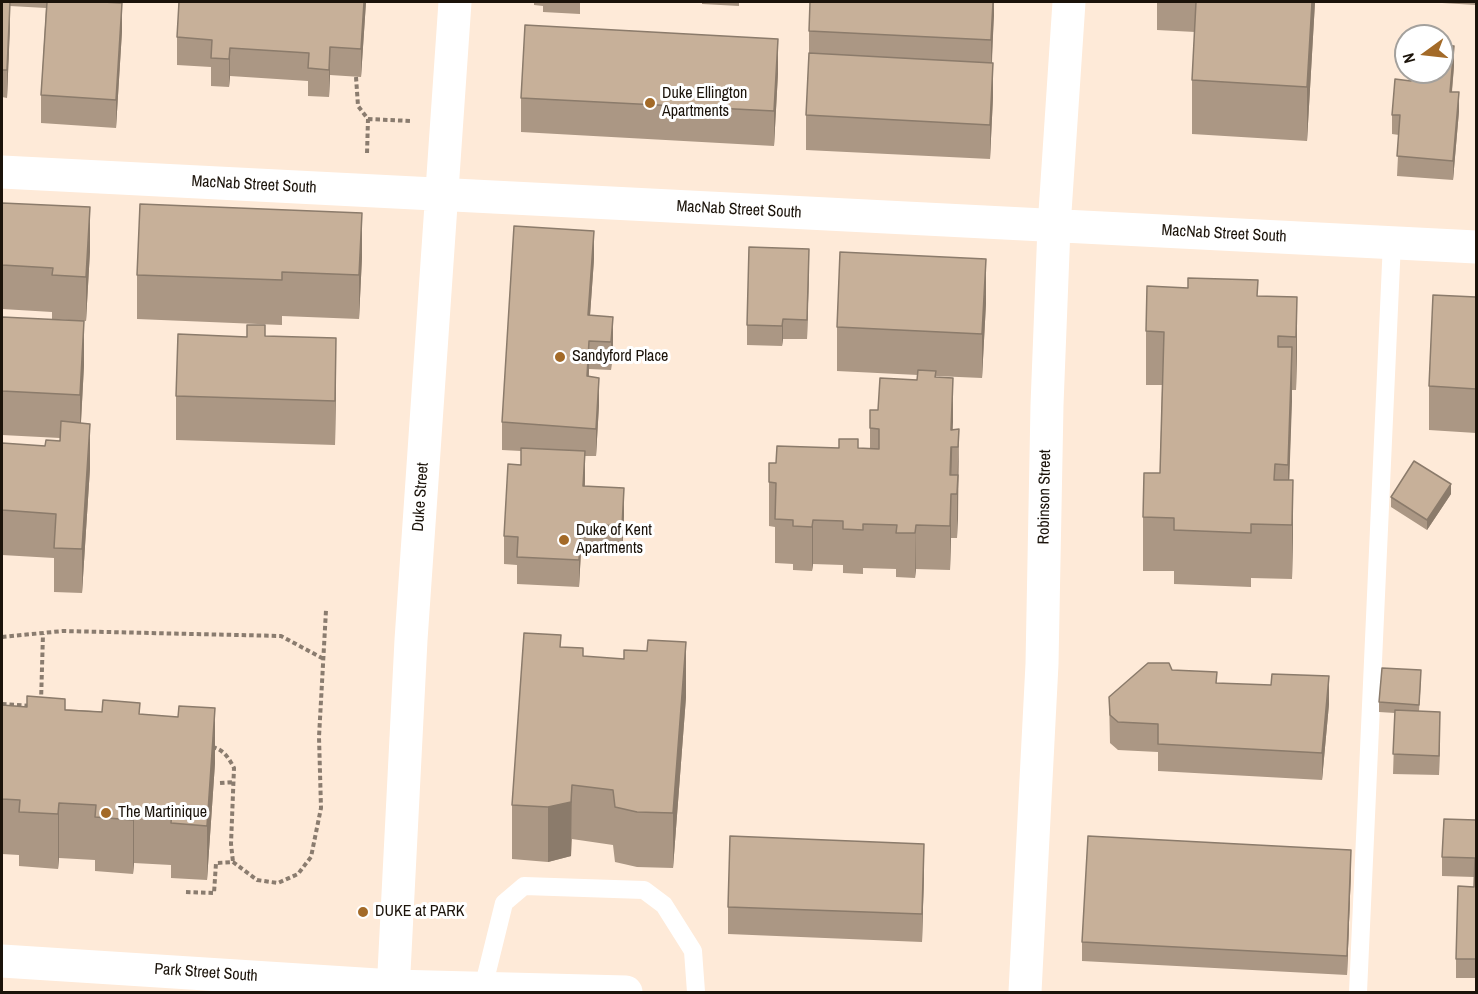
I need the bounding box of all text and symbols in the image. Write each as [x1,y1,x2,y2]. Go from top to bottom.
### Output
north arrow [1394,24,1454,84]
text: N [1397,51,1420,66]
place label: Duke Ellington Apartments [662,84,747,122]
marker: Duke Ellington Apartments [643,96,657,110]
street label: MacNab Street South [191,172,317,198]
street label: MacNab Street South [676,197,802,223]
street label: MacNab Street South [1161,221,1287,247]
place label: Sandyford Place [572,347,668,367]
marker: Sandyford Place [553,350,567,364]
street label: Robinson Street [1035,449,1055,545]
street label: Duke Street [409,462,433,532]
place label: Duke of Kent Apartments [576,521,652,559]
marker: Duke of Kent Apartments [557,533,571,547]
place label: The Martinique [118,803,207,823]
marker: The Martinique [99,806,113,820]
place label: DUKE at PARK [375,902,464,922]
marker: DUKE at PARK [356,905,370,919]
street label: Park Street South [154,960,258,986]

